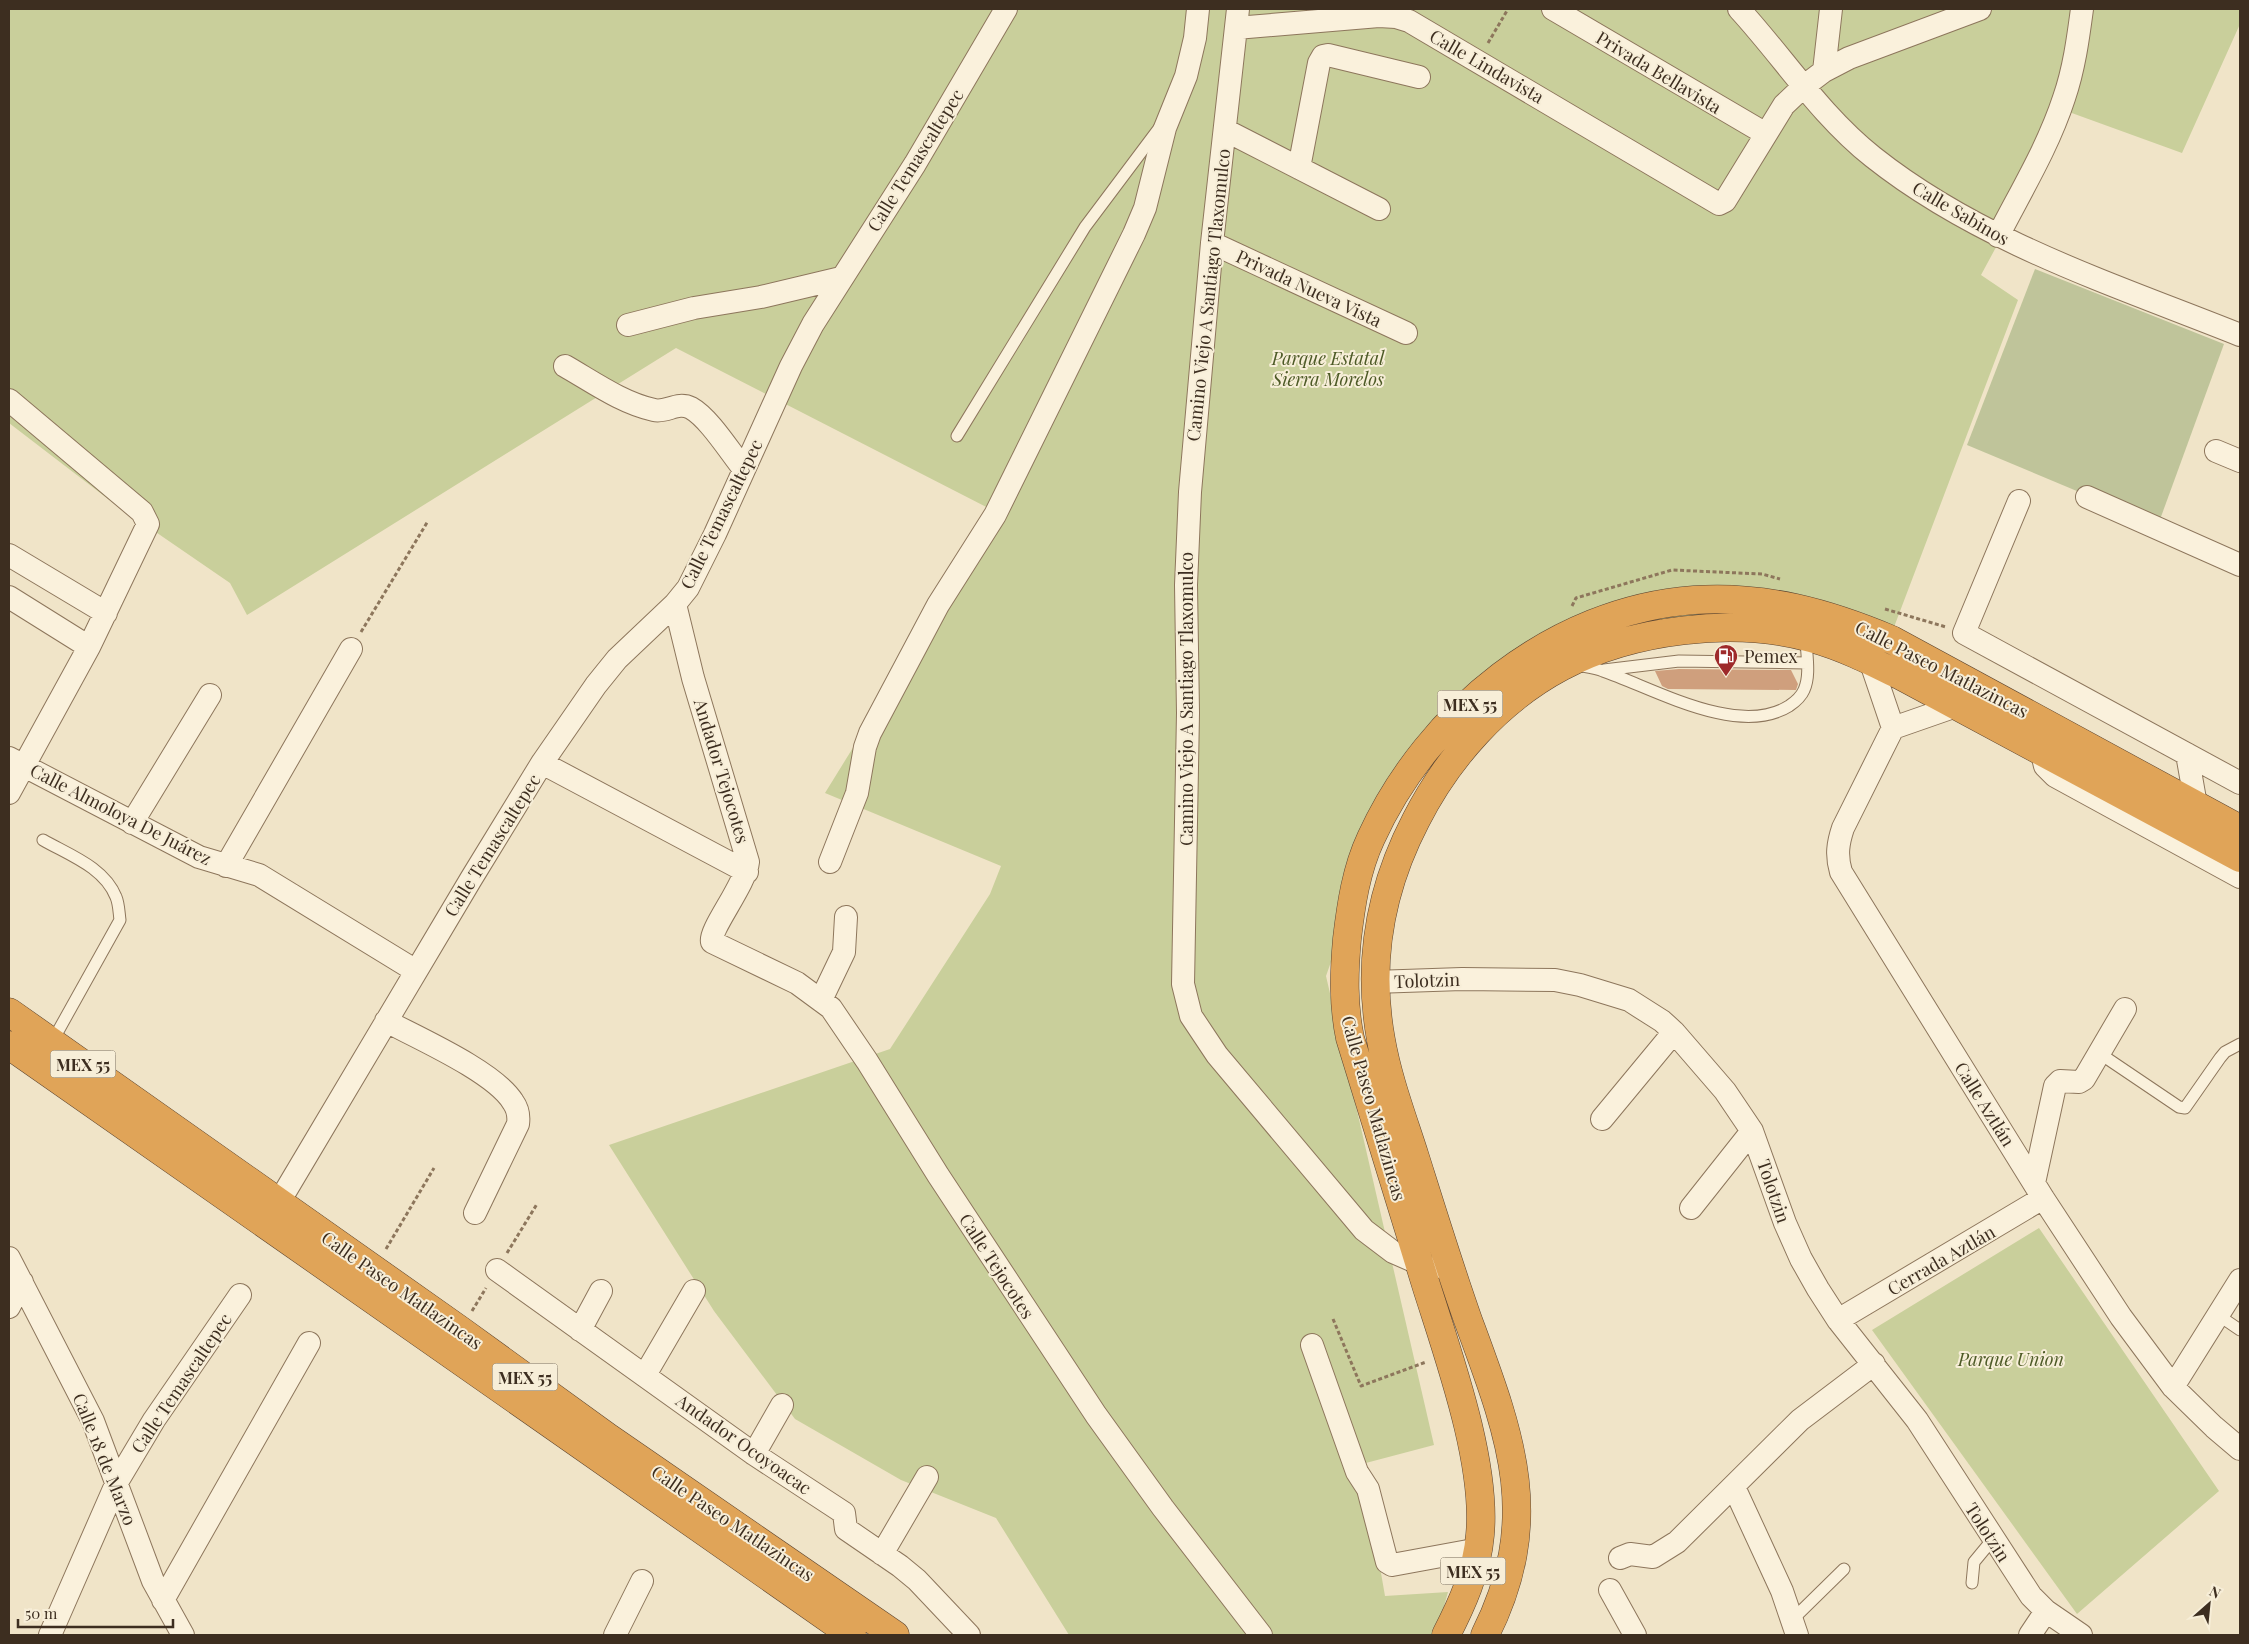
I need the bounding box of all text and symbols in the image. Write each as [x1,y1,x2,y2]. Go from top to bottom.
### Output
street label: Calle Lindavista [1425,23,1549,109]
street label: Privada Bellavista [1592,25,1726,119]
street label: Calle Temascaltepec [861,84,969,236]
street label: Camino Viejo A Santiago Tlaxomulco [1181,147,1235,442]
street label: Calle Sabinos [1908,176,2014,250]
street label: Privada Nueva Vista [1232,244,1386,332]
park label: Parque Estatal Sierra Morelos [1271,346,1385,391]
street label: Calle Temascaltepec [674,435,768,593]
street label: Camino Viejo A Santiago Tlaxomulco [1174,552,1198,846]
street label: Calle Paseo Matlazincas [1851,615,2033,723]
fuel station icon: Pemex [1713,643,1739,677]
place label: Pemex [1744,644,1798,668]
road number: MEX 55 [1438,691,1502,718]
street label: Andador Tejocotes [688,695,755,846]
street label: Calle Almoloya De Juárez [26,758,216,870]
street label: Calle Temascaltepec [438,769,546,921]
street label: Tolotzin [1394,967,1461,993]
street label: Calle Paseo Matlazincas [1336,1013,1412,1203]
road number: MEX 55 [51,1050,116,1078]
street label: Calle Aztlán [1949,1057,2021,1151]
street label: Tolotzin [1752,1156,1796,1226]
street label: Calle Tejocotes [954,1209,1040,1323]
street label: Cerrada Aztlán [1883,1219,1999,1301]
street label: Calle Paseo Matlazincas [317,1225,487,1355]
street label: Calle Temascaltepec [125,1308,237,1458]
park label: Parque Union [1957,1347,2064,1371]
road number: MEX 55 [492,1364,558,1390]
street label: Andador Ocoyoacac [671,1388,817,1500]
street label: Calle 18 de Marzo [68,1389,143,1529]
street label: Calle Paseo Matlazincas [647,1460,819,1586]
street label: Tolotzin [1960,1498,2016,1566]
road number: MEX 55 [1440,1558,1506,1584]
north arrow [2184,1579,2234,1629]
text: N [2206,1581,2224,1603]
scale bar [18,1596,172,1628]
text: 50 m [25,1603,58,1623]

